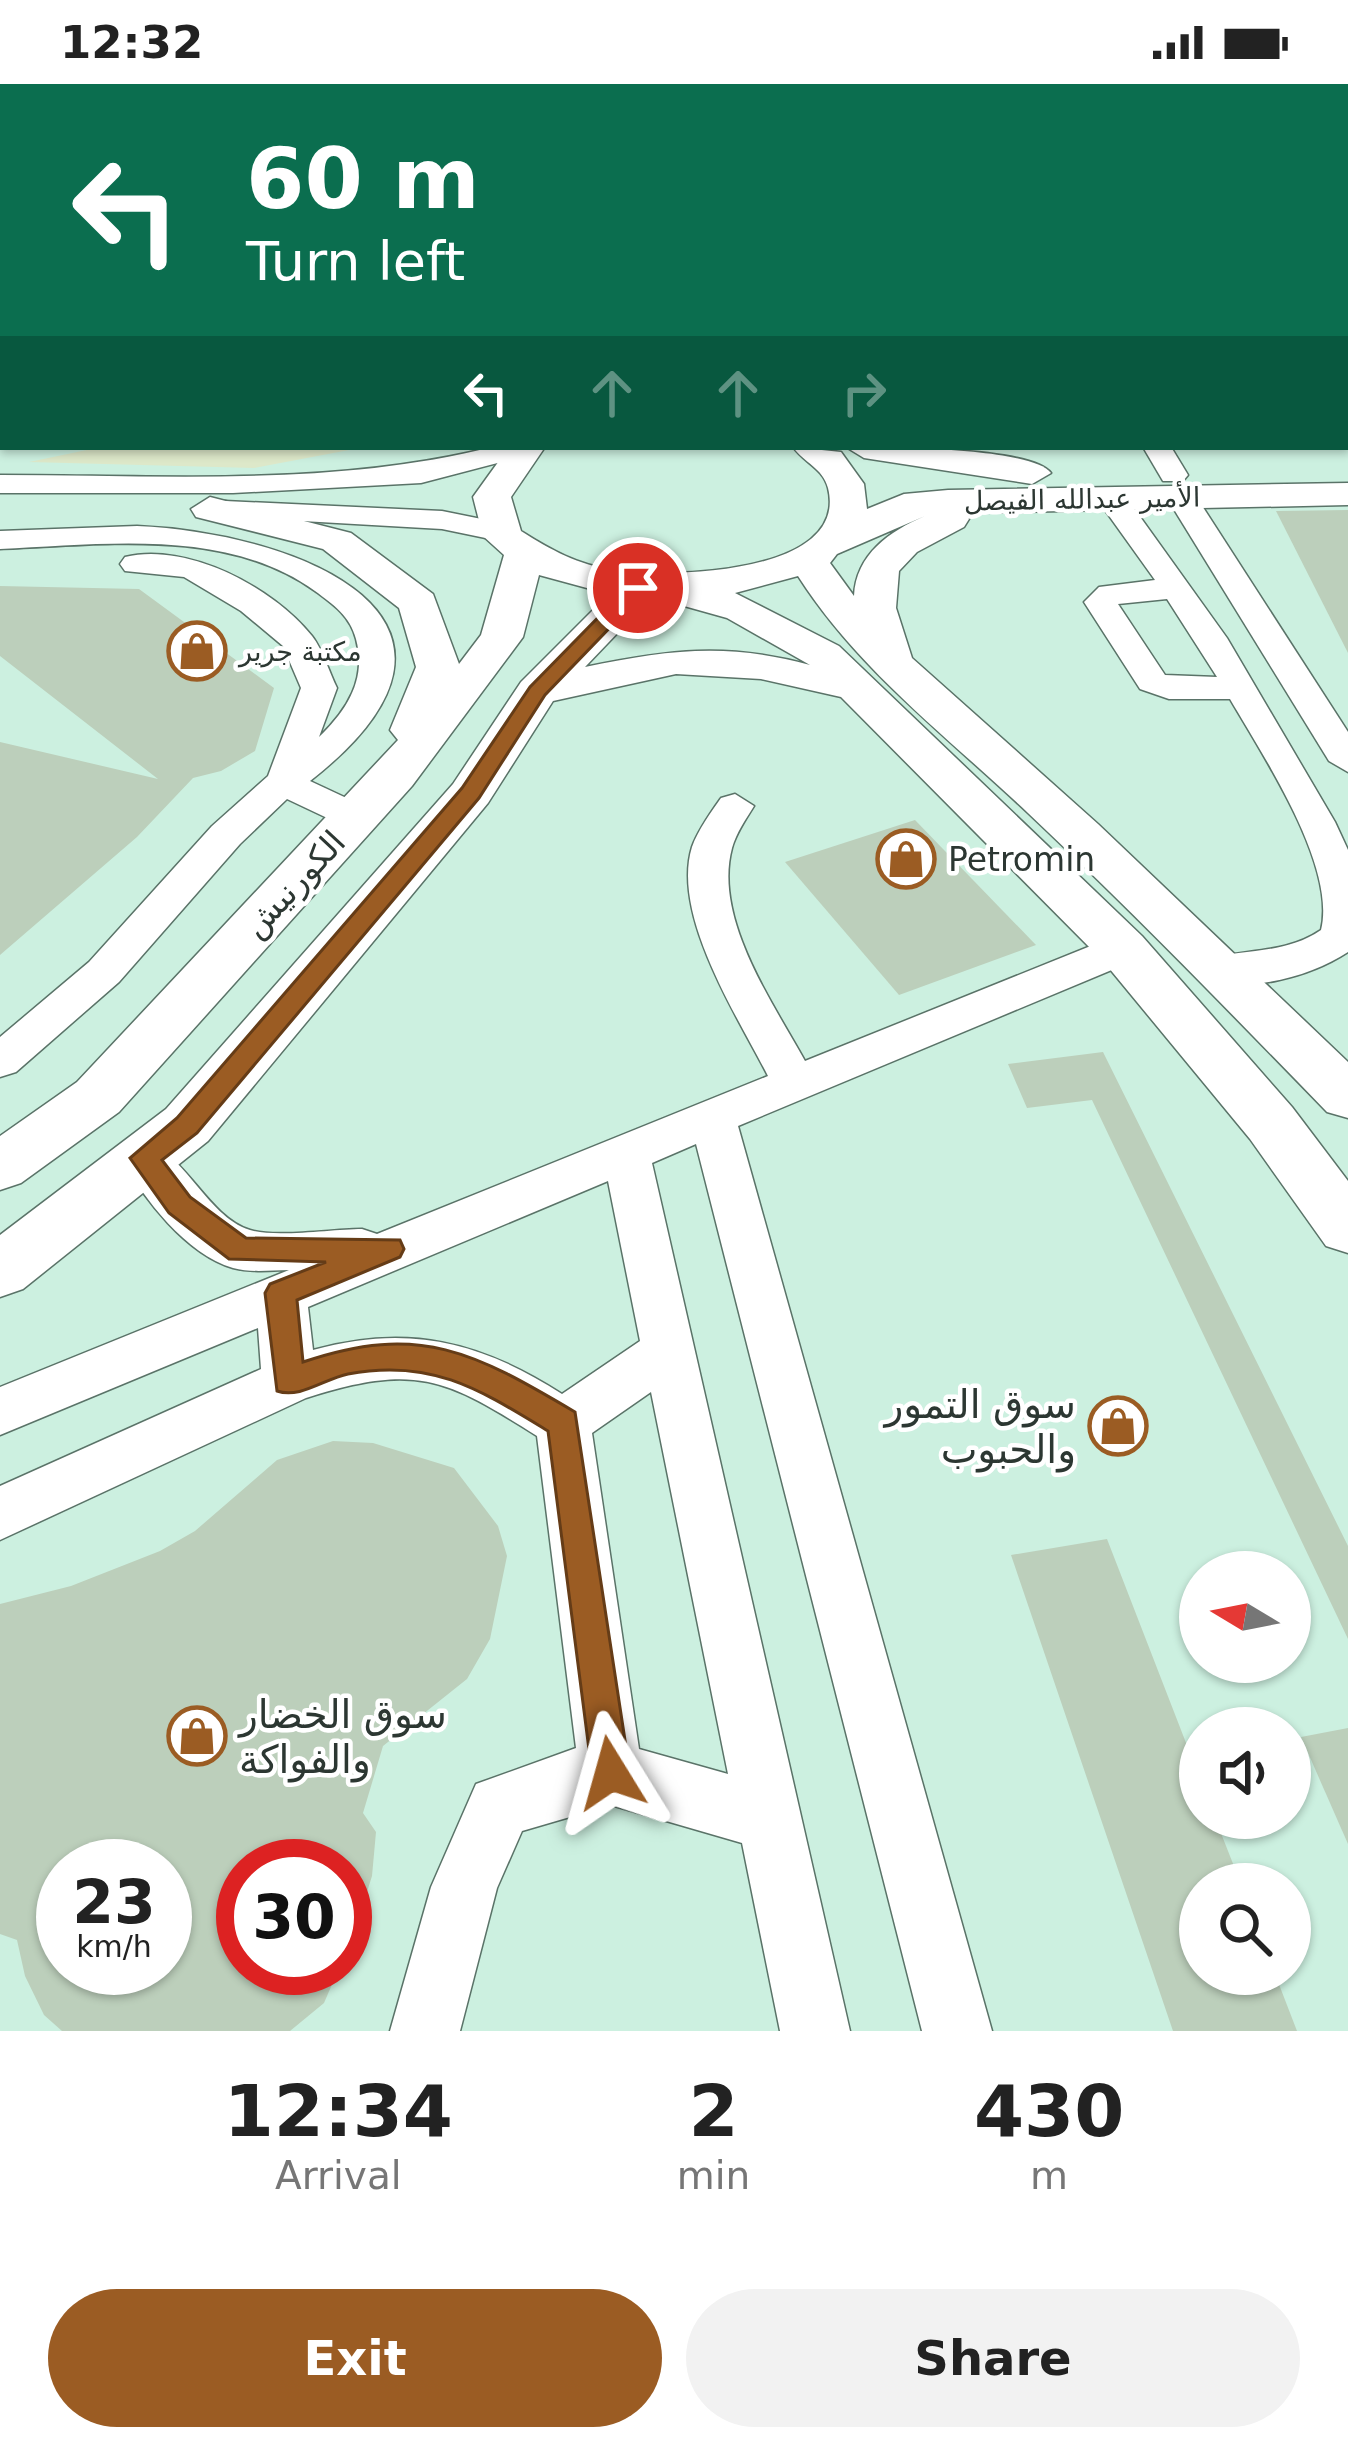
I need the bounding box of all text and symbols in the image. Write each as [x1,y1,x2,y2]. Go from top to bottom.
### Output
text: 12:32 [60,16,203,69]
text: 60 m [246,130,480,228]
icon: left [48,132,204,288]
text: Turn left [246,230,465,293]
icon: left [453,360,519,426]
icon: ahead [579,360,645,426]
icon: ahead [705,360,771,426]
icon: right [831,360,897,426]
street label: الأمير عبدالله الفيصل [963,479,1201,518]
pin [587,537,689,639]
icon: arrive [605,555,671,621]
shop icon: مكتبة جرير [166,620,228,682]
place label: مكتبة جرير [237,636,362,668]
street label: الكورنيش [235,823,353,945]
shop icon: Petromin [875,828,937,890]
place label: Petromin [948,840,1095,879]
place label: سوق التمور والحبوب [883,1382,1076,1473]
shop icon: سوق التمور والحبوب [1087,1395,1149,1457]
north arrow [1179,1551,1311,1683]
map controls [1179,1551,1311,1995]
place label: سوق الخضار والفواكة [237,1692,447,1783]
shop icon: سوق الخضار والفواكة [166,1705,228,1767]
button: sound [1179,1707,1311,1839]
position arrow [548,1710,674,1836]
speed limit sign: 30 [216,1839,372,1995]
button: search [1179,1863,1311,1995]
text: 23 [72,1867,156,1937]
text: km/h [76,1929,152,1964]
text: 12:34 [224,2069,453,2153]
text: 2 [688,2069,738,2153]
text: 430 [974,2069,1124,2153]
text: Arrival [275,2153,402,2198]
text: min [677,2153,750,2198]
text: m [1030,2153,1068,2198]
button: Exit [48,2289,662,2427]
button: Share [686,2289,1300,2427]

